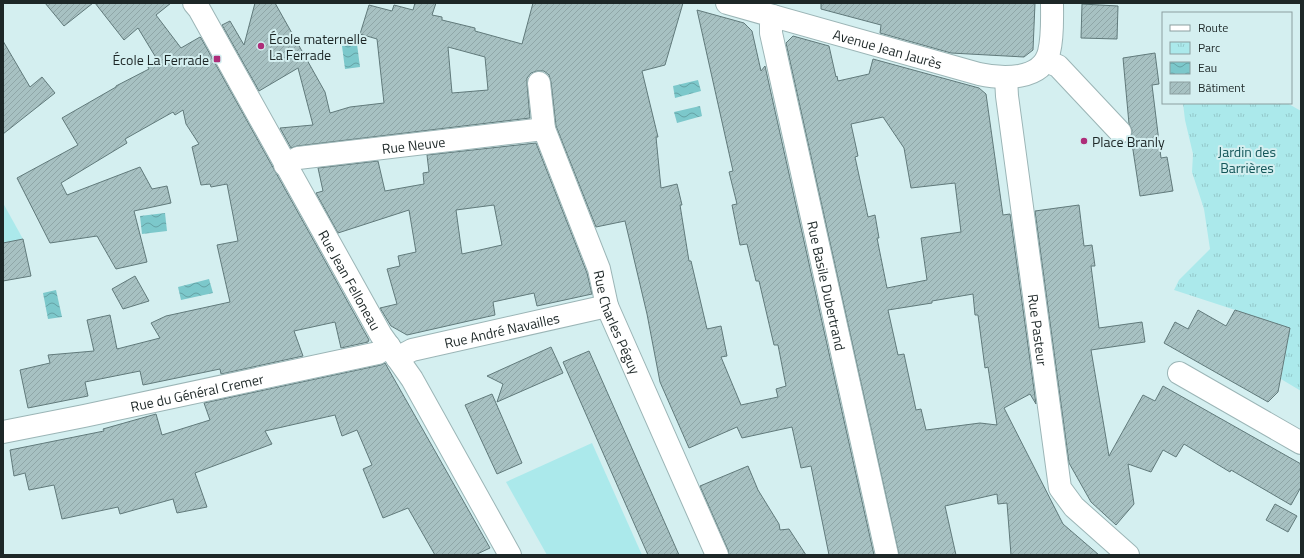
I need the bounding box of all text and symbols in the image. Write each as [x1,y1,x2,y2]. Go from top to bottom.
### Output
legend [1162,12,1292,104]
text: Route [1198,18,1228,37]
street label: Avenue Jean Jaurès [831,23,945,74]
place label: École maternelle La Ferrade [269,28,367,65]
text: Parc [1198,38,1220,57]
marker: École maternelle La Ferrade [256,41,266,51]
place label: École La Ferrade [112,49,209,70]
marker: École La Ferrade [212,54,222,64]
text: Eau [1198,58,1217,77]
text: Bâtiment [1198,78,1246,97]
street label: Rue Neuve [381,130,446,159]
place label: Place Branly [1092,131,1165,152]
marker: Place Branly [1079,136,1089,146]
park label: Jardin des Barrières [1218,141,1276,178]
street label: Rue Basile Dubertrand [803,219,852,352]
street label: Rue Jean Felloneau [314,226,387,334]
street label: Rue Charles Péguy [589,268,646,378]
street label: Rue Pasteur [1023,293,1054,367]
street label: Rue André Navailles [442,307,561,353]
street label: Rue du Général Cremer [128,367,266,416]

